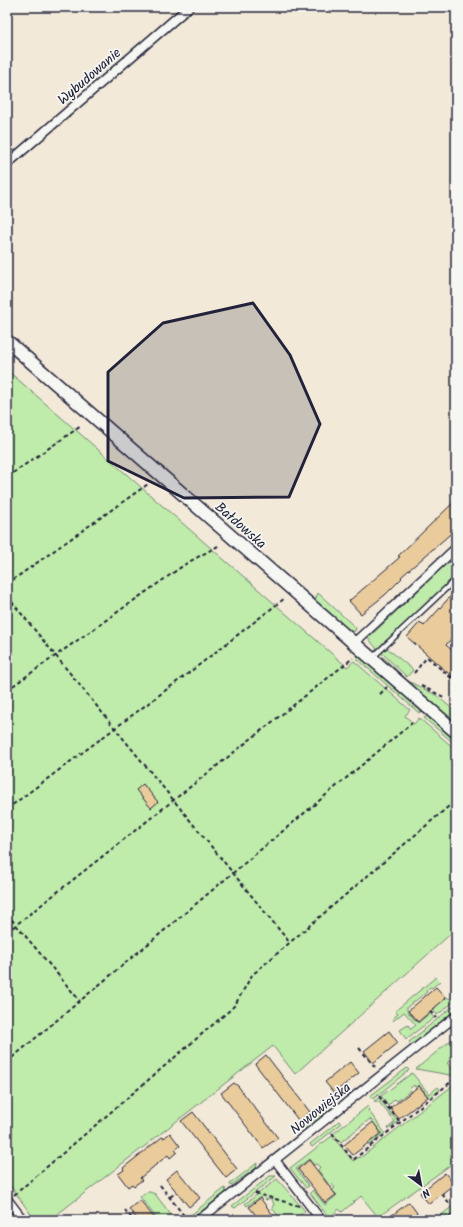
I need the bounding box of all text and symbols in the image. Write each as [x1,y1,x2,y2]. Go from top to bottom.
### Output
street label: Wybudowanie [53,42,127,111]
street label: Bałdowska [210,497,271,555]
street label: Nowowiejska [285,1077,356,1140]
north arrow [401,1165,441,1205]
text: N [418,1183,433,1202]

